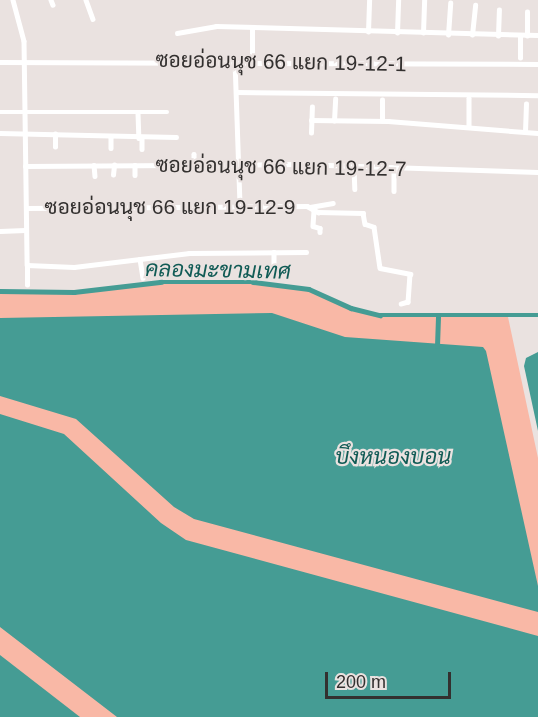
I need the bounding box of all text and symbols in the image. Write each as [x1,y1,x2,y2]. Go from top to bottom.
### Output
street label: ซอยอ่อนนุช 66 แยก 19-12-1 [155,47,407,77]
street label: ซอยอ่อนนุช 66 แยก 19-12-7 [155,152,407,182]
street label: ซอยอ่อนนุช 66 แยก 19-12-9 [45,194,295,220]
water label: คลองมะขามเทศ [145,256,291,284]
water label: บึงหนองบอน [335,444,451,470]
scale bar [328,660,454,698]
text: 200 m [336,672,386,692]

